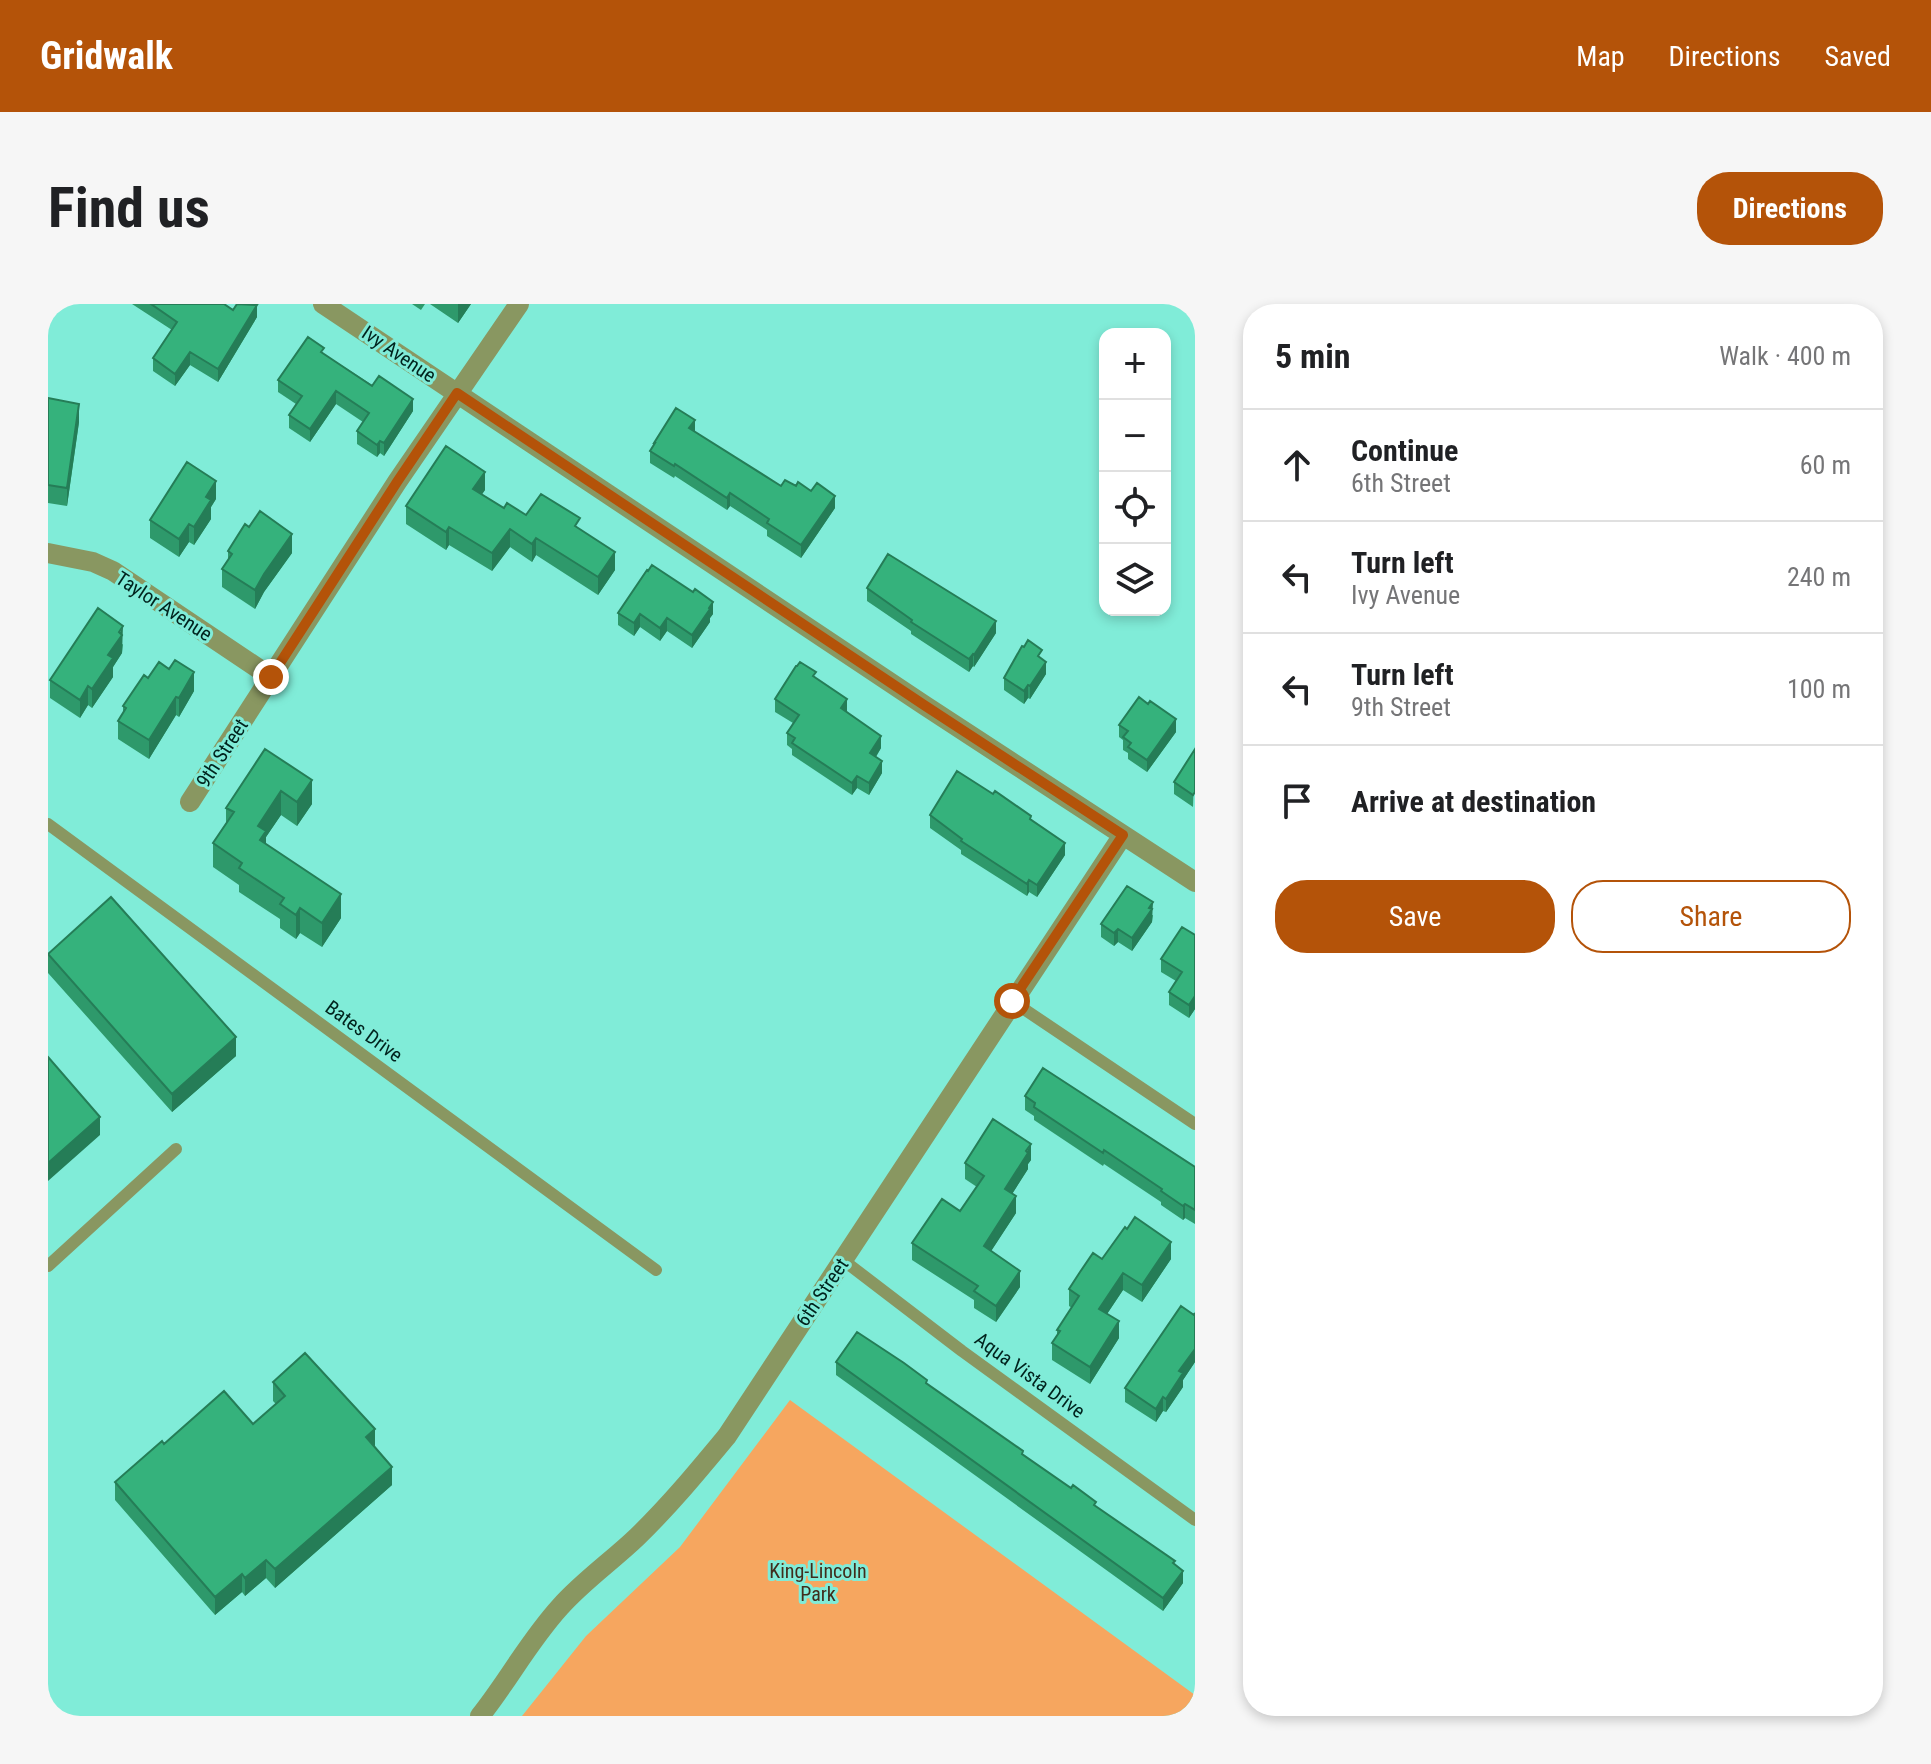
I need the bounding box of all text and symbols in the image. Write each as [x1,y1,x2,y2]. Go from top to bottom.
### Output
text: Gridwalk [40,34,173,78]
text: Map [1576,40,1625,73]
text: Directions [1669,40,1780,73]
text: Saved [1824,40,1891,73]
button: Directions [1697,172,1883,245]
text: Find us [48,175,210,241]
street label: Ivy Avenue [357,321,441,387]
map controls [1099,328,1171,616]
button: + [1099,328,1171,400]
text: 5 min [1275,336,1351,376]
text: Walk · 400 m [1719,341,1851,371]
button: − [1099,400,1171,472]
text: Continue [1351,433,1458,468]
icon: ahead [1275,443,1319,487]
text: 60 m [1800,450,1851,480]
text: 6th Street [1351,468,1451,498]
button: locate [1099,472,1171,544]
button: layers [1099,544,1171,616]
text: Turn left [1351,545,1454,580]
icon: left [1275,555,1319,599]
text: 240 m [1787,562,1851,592]
street label: Taylor Avenue [111,566,217,646]
text: Ivy Avenue [1351,580,1460,610]
text: Turn left [1351,657,1454,692]
route end [253,659,289,695]
icon: left [1275,667,1319,711]
text: 100 m [1787,674,1851,704]
text: 9th Street [1351,692,1451,722]
street label: 9th Street [191,714,253,792]
icon: arrive [1275,779,1319,823]
text: Arrive at destination [1351,784,1596,819]
button: Save [1275,880,1555,953]
button: Share [1571,880,1851,953]
route start [994,983,1030,1019]
street label: Bates Drive [321,995,407,1067]
street label: 6th Street [791,1253,853,1331]
street label: Aqua Vista Drive [970,1327,1090,1423]
park label: King-Lincoln Park [769,1559,867,1606]

